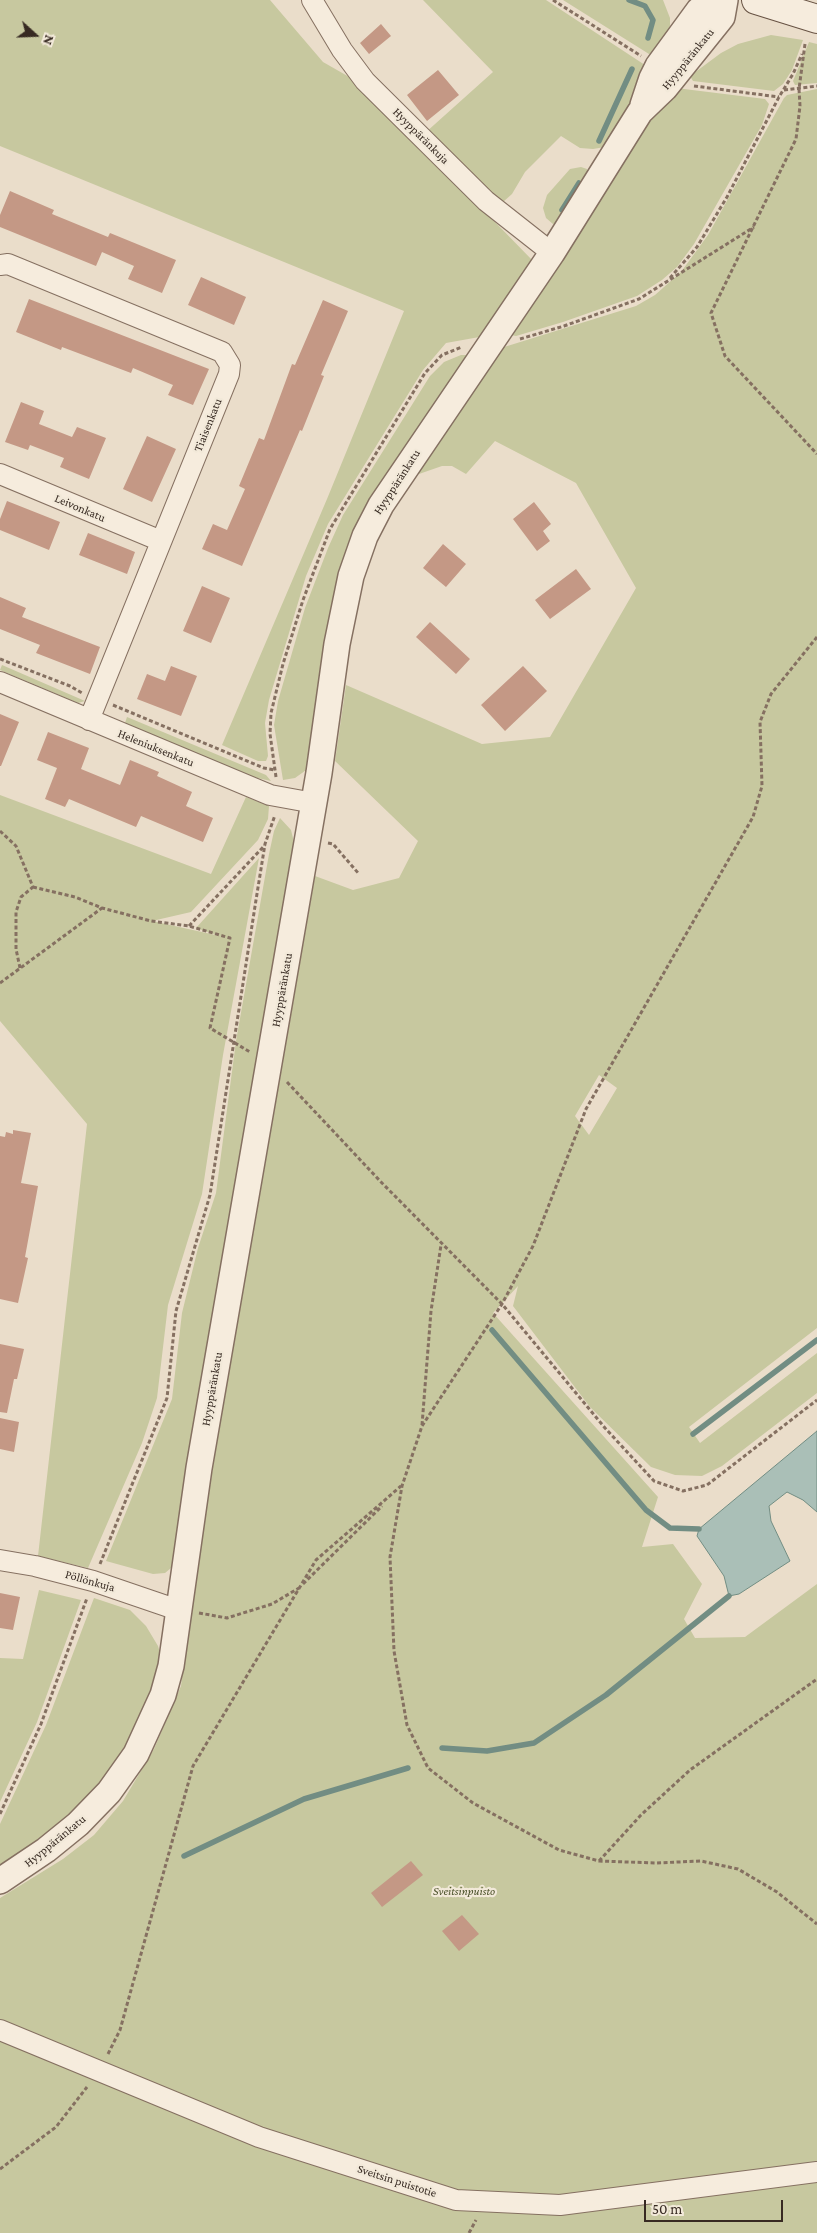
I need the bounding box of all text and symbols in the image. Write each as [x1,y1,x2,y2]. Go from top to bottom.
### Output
north arrow [10,10,60,60]
street label: Hyyppäränkatu [659,25,717,93]
text: N [40,33,58,47]
street label: Hyyppäränkuja [390,105,452,167]
street label: Tiaisenkatu [191,396,225,454]
street label: Hyyppäränkatu [371,447,423,517]
street label: Leivonkatu [52,491,108,525]
street label: Heleniuksenkatu [116,726,196,770]
street label: Hyyppäränkatu [268,952,296,1028]
street label: Hyyppäränkatu [198,1351,226,1427]
street label: Pöllönkuja [64,1567,116,1595]
street label: Hyyppäränkatu [21,1812,89,1870]
park label: Sveitsinpuisto [433,1884,495,1898]
street label: Sveitsin puistotie [356,2161,438,2201]
scale bar [647,2190,786,2222]
text: 50 m [652,2201,682,2217]

